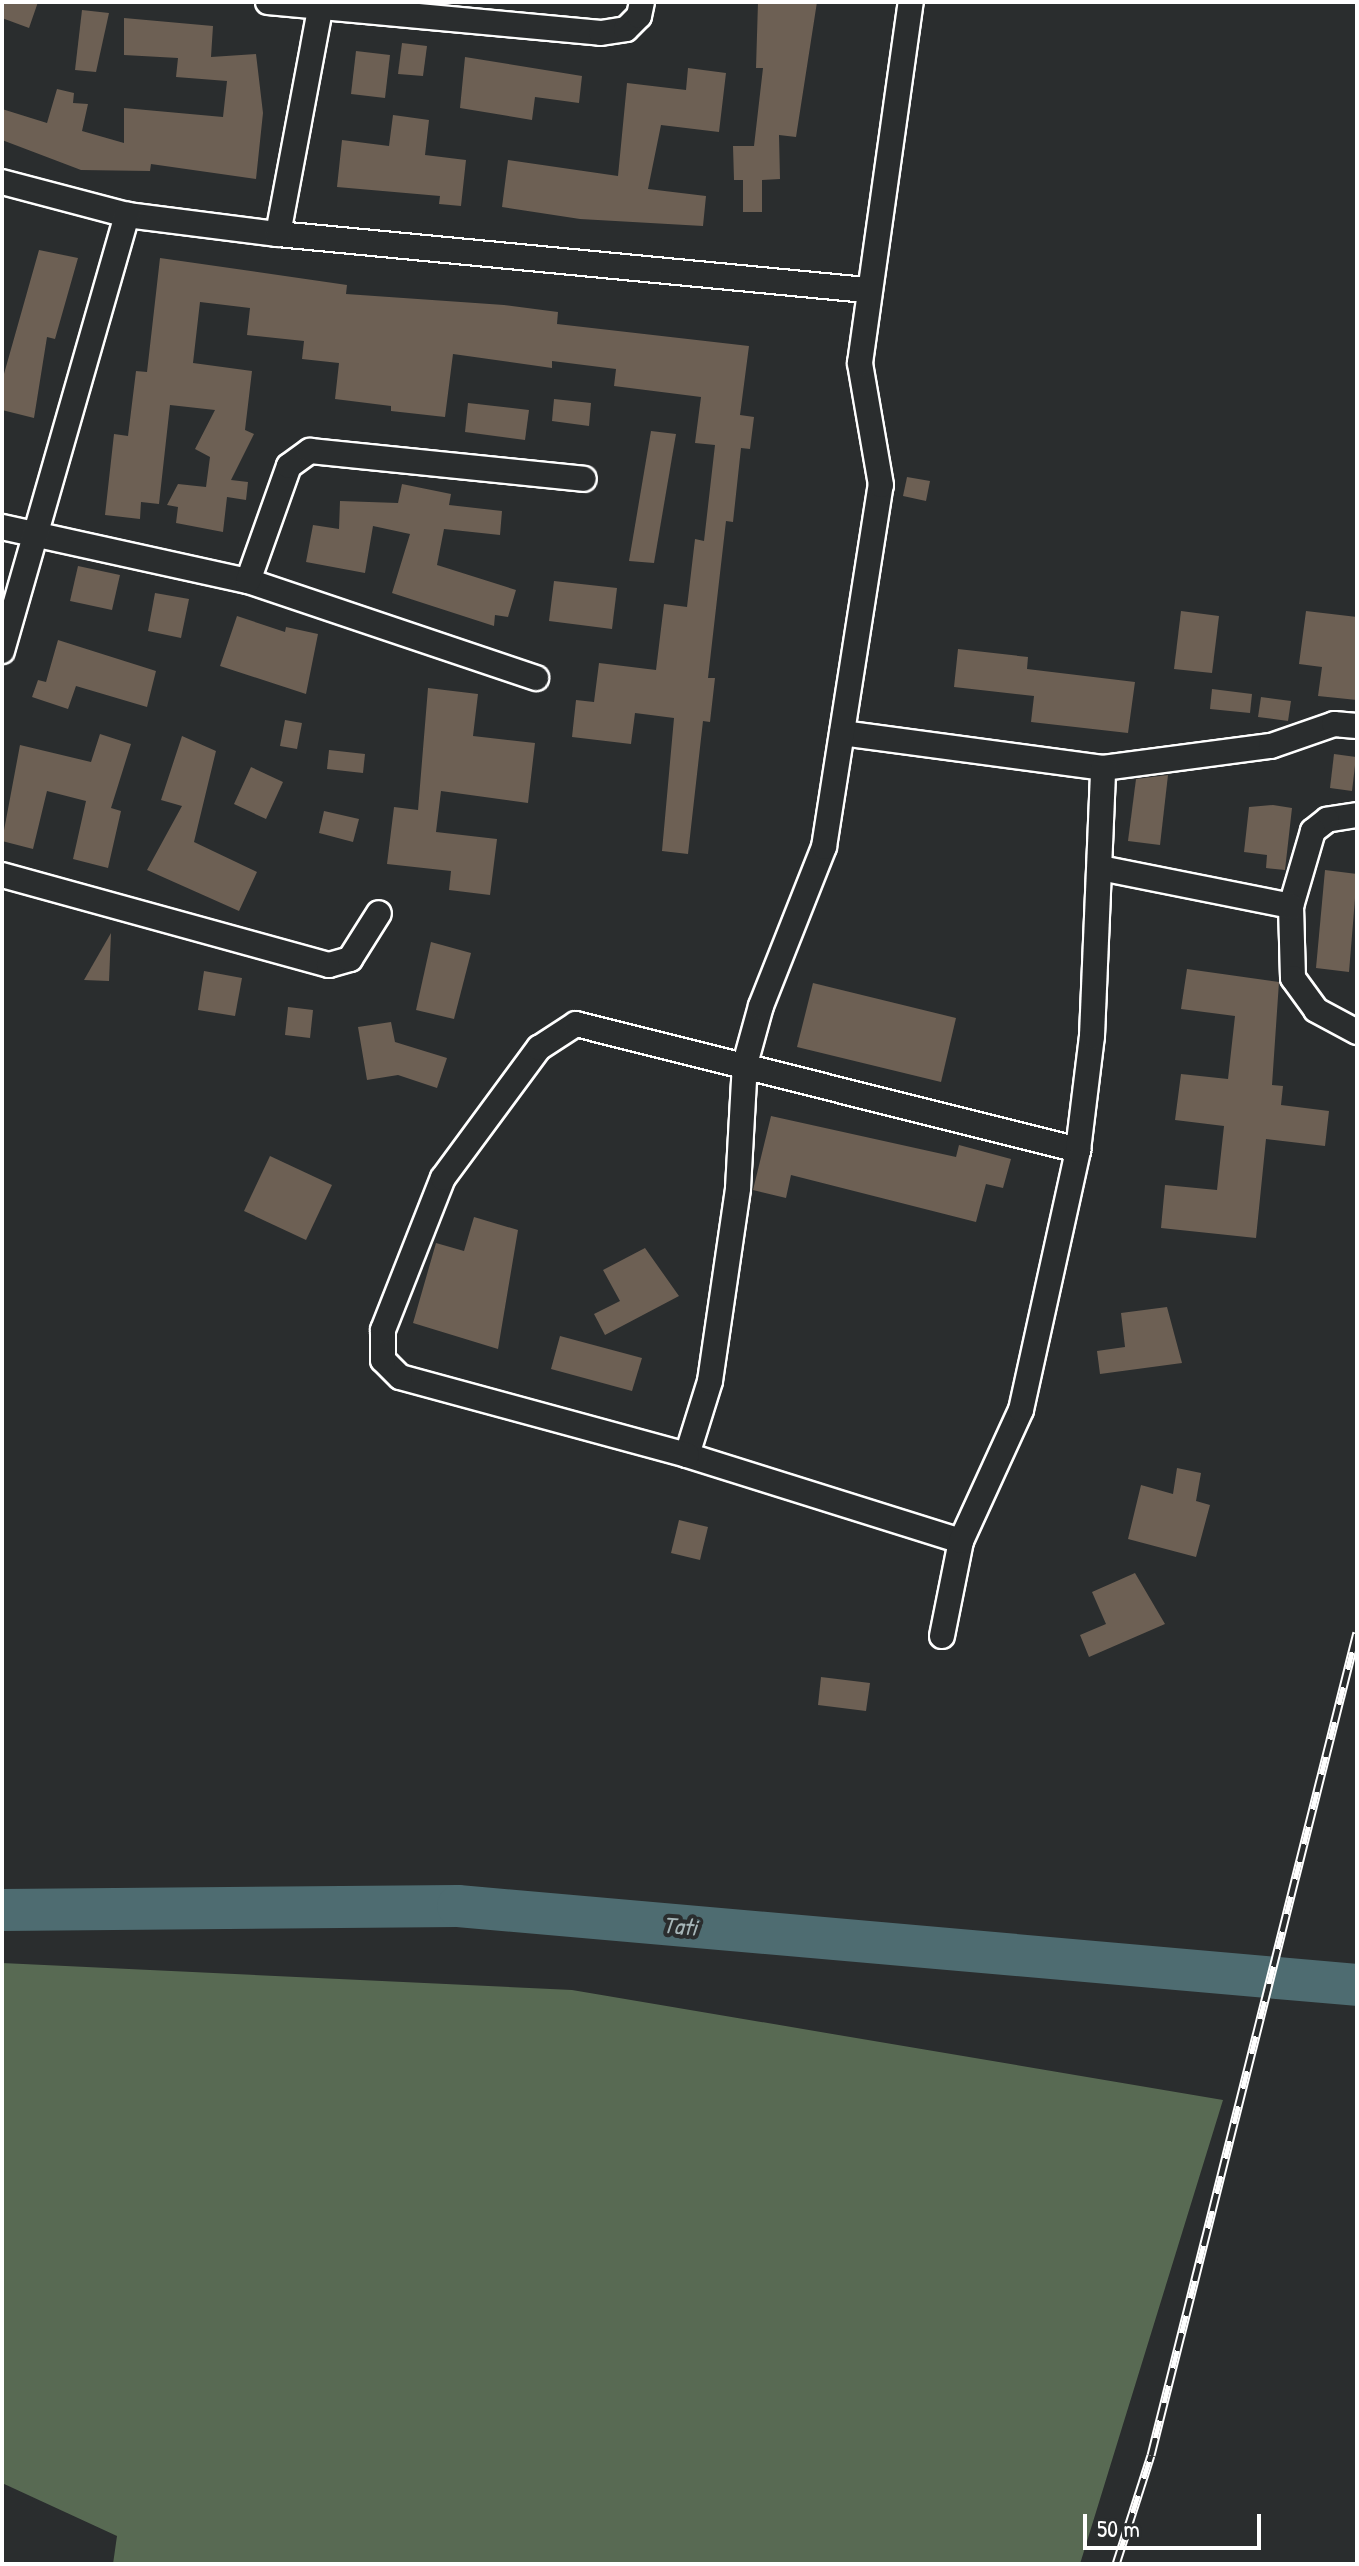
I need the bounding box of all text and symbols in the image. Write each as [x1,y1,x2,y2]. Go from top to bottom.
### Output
water label: Tati [662,1910,698,1942]
scale bar [1087,2498,1265,2548]
text: 50 m [1097,2512,1140,2544]

